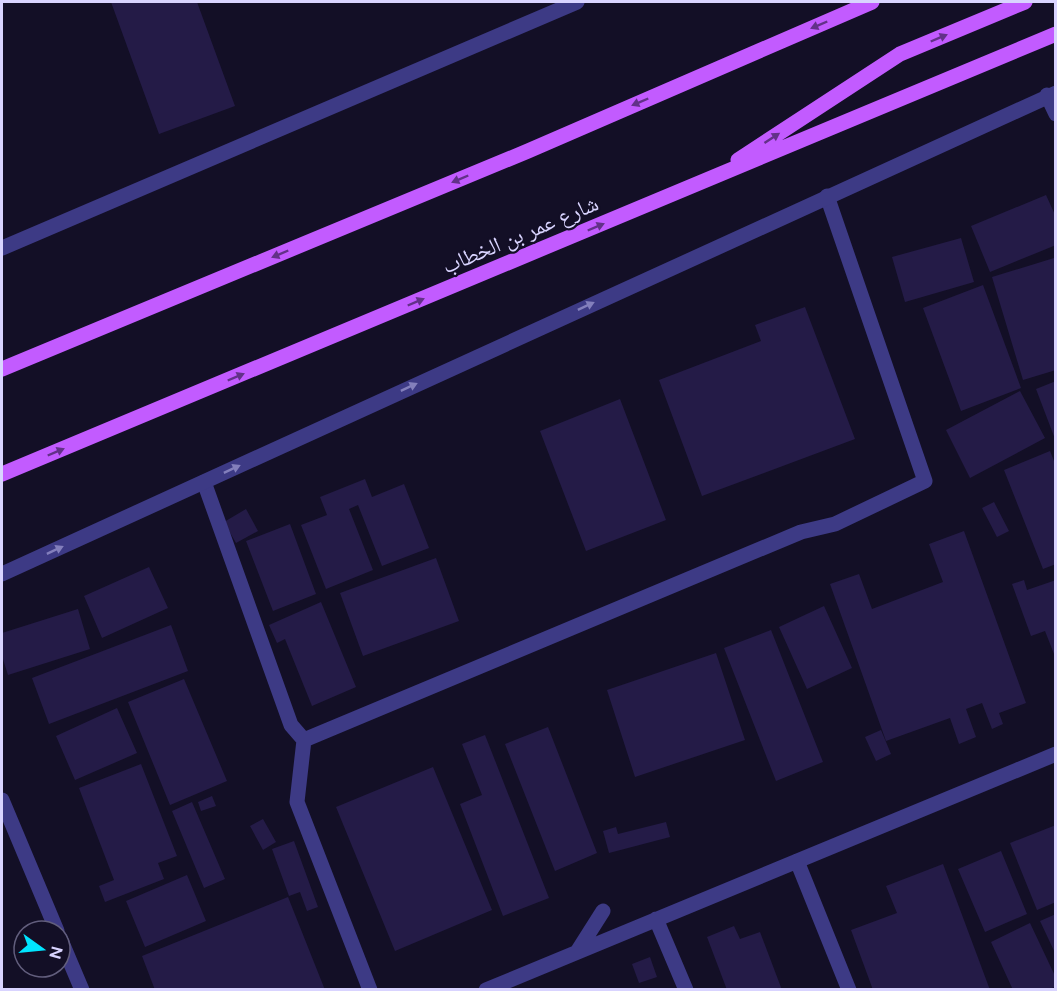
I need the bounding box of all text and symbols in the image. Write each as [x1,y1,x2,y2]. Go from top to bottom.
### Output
one-way arrow [809,20,827,30]
one-way arrow [930,33,948,43]
one-way arrow [631,98,648,107]
one-way arrow [764,133,780,144]
one-way arrow [451,174,469,184]
street label: شارع عمر بن الخطاب [438,189,602,280]
one-way arrow [587,222,605,231]
one-way arrow [271,249,289,259]
one-way arrow [407,297,425,307]
one-way arrow [578,302,595,311]
one-way arrow [227,372,245,382]
one-way arrow [401,383,418,392]
one-way arrow [47,447,65,457]
one-way arrow [223,464,240,473]
one-way arrow [46,545,64,555]
north arrow [12,919,72,979]
text: N [45,944,67,961]

